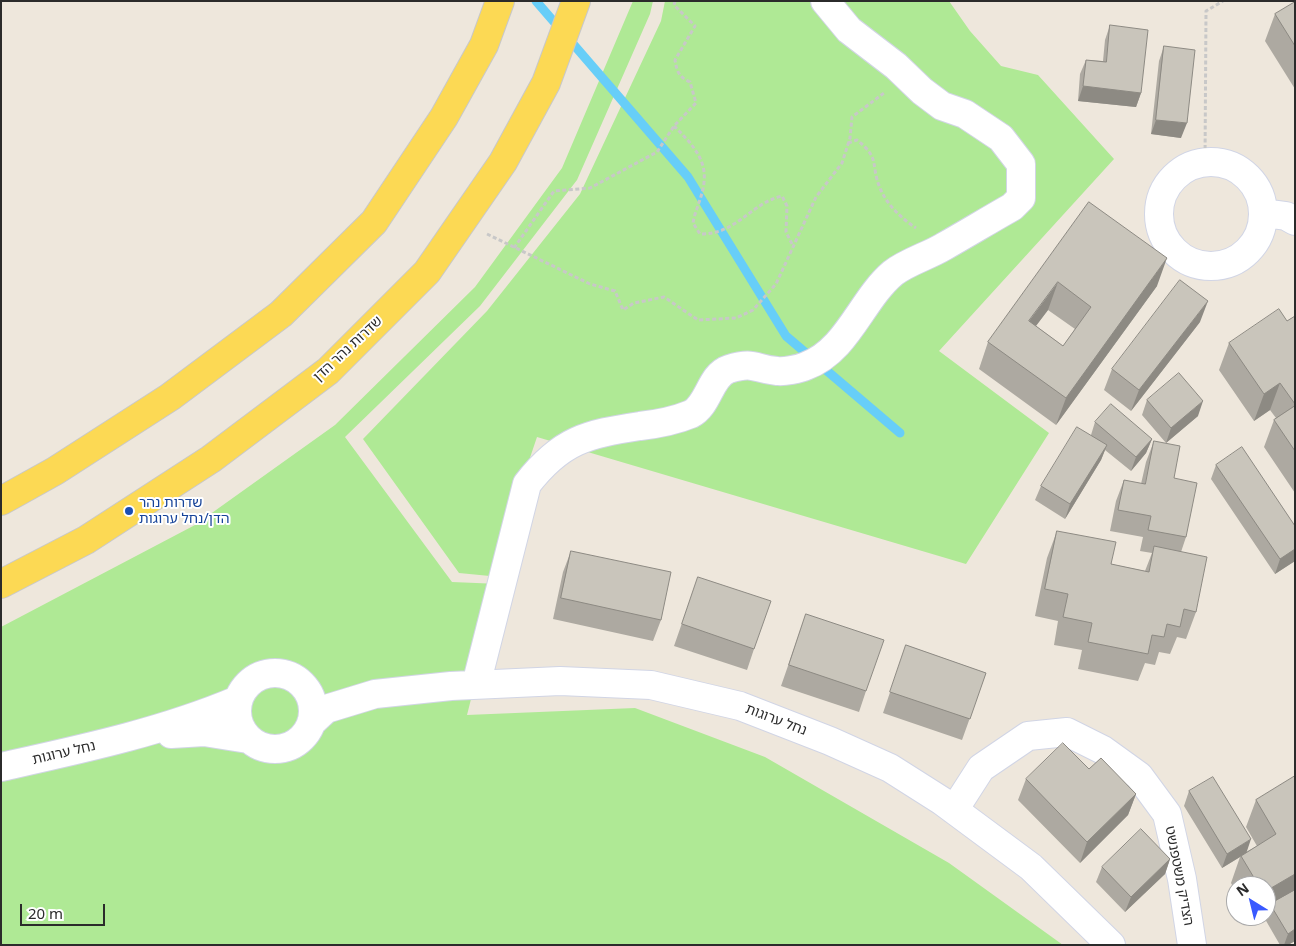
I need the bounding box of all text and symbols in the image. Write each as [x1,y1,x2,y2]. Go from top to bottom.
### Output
street label: שדרות נהר הדן [310,313,386,385]
place label: שדרות נהר הדן/נחל ערוגות [139,495,230,528]
marker: שדרות נהר הדן/נחל ערוגות [123,505,135,517]
street label: נחל ערוגות [743,701,809,739]
street label: נחל ערוגות [31,738,97,768]
street label: הצדיק משטפנשט [1161,825,1197,927]
north arrow [1226,876,1276,926]
text: N [1232,878,1253,900]
scale bar [22,894,108,926]
text: 20 m [28,903,63,923]

